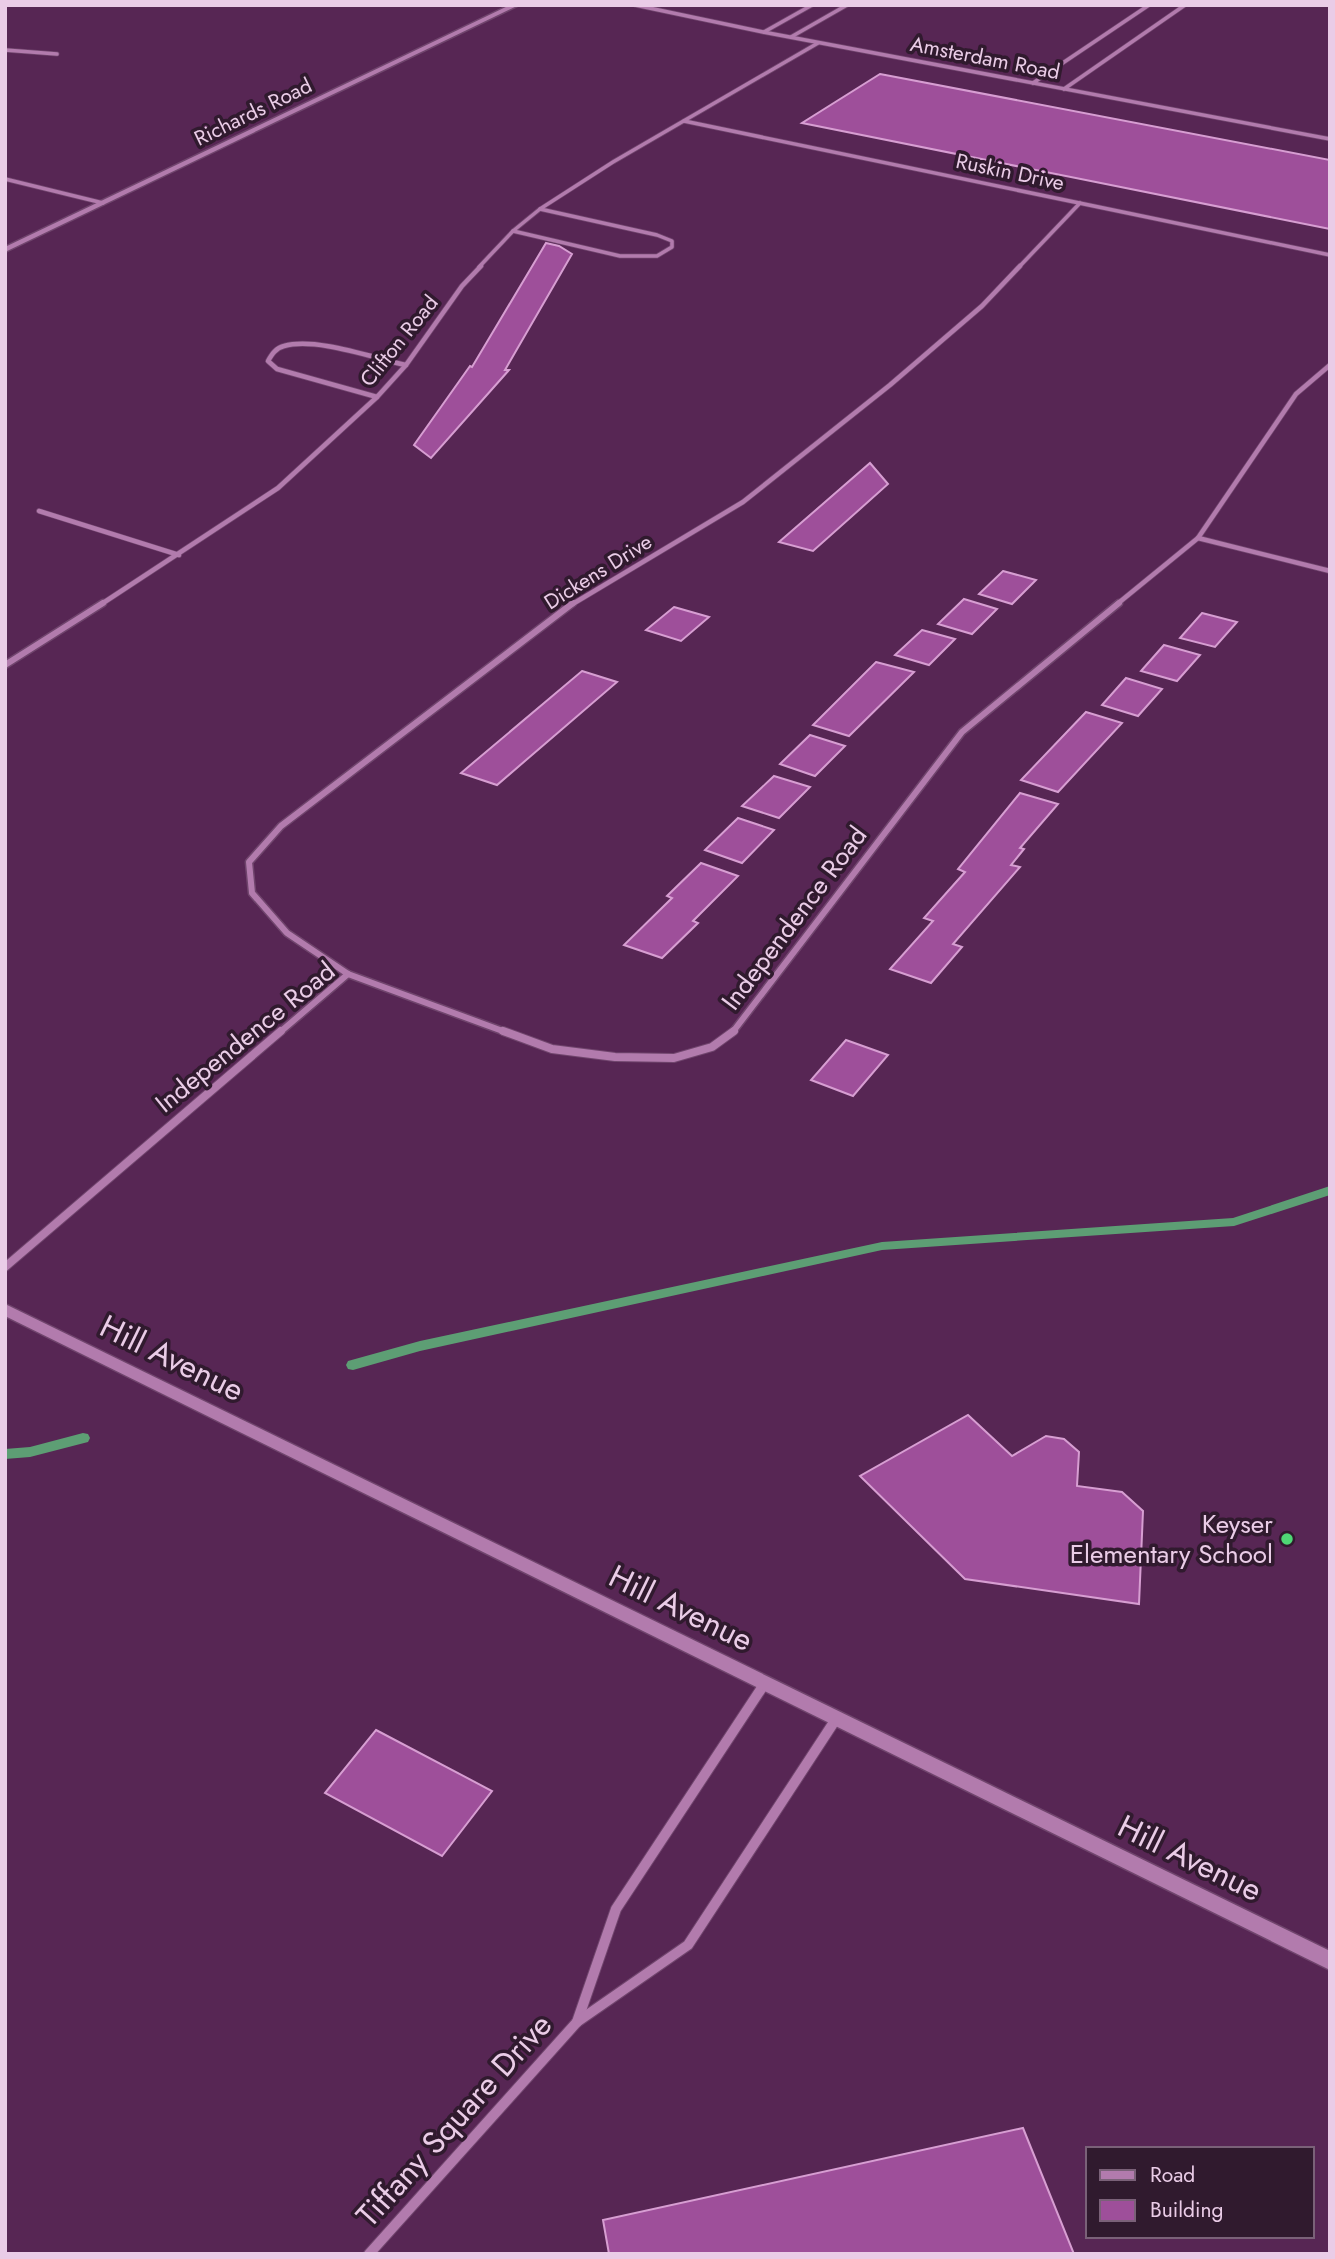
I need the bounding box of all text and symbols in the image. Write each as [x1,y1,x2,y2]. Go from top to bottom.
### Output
street label: Amsterdam Road [908,29,1062,87]
street label: Richards Road [189,71,317,153]
street label: Ruskin Drive [953,146,1067,198]
street label: Clifton Road [353,289,445,393]
street label: Dickens Drive [538,527,658,617]
street label: Independence Road [712,818,876,1018]
street label: Independence Road [147,952,343,1122]
street label: Hill Avenue [92,1303,252,1413]
place label: Keyser Elementary School [1070,1505,1273,1573]
marker: Keyser Elementary School [1279,1531,1295,1547]
street label: Hill Avenue [601,1553,761,1663]
street label: Hill Avenue [1110,1803,1270,1913]
street label: Tiffany Square Drive [346,2003,562,2237]
legend [1086,2147,1314,2238]
text: Road [1150,2160,1195,2190]
text: Building [1150,2195,1223,2225]

